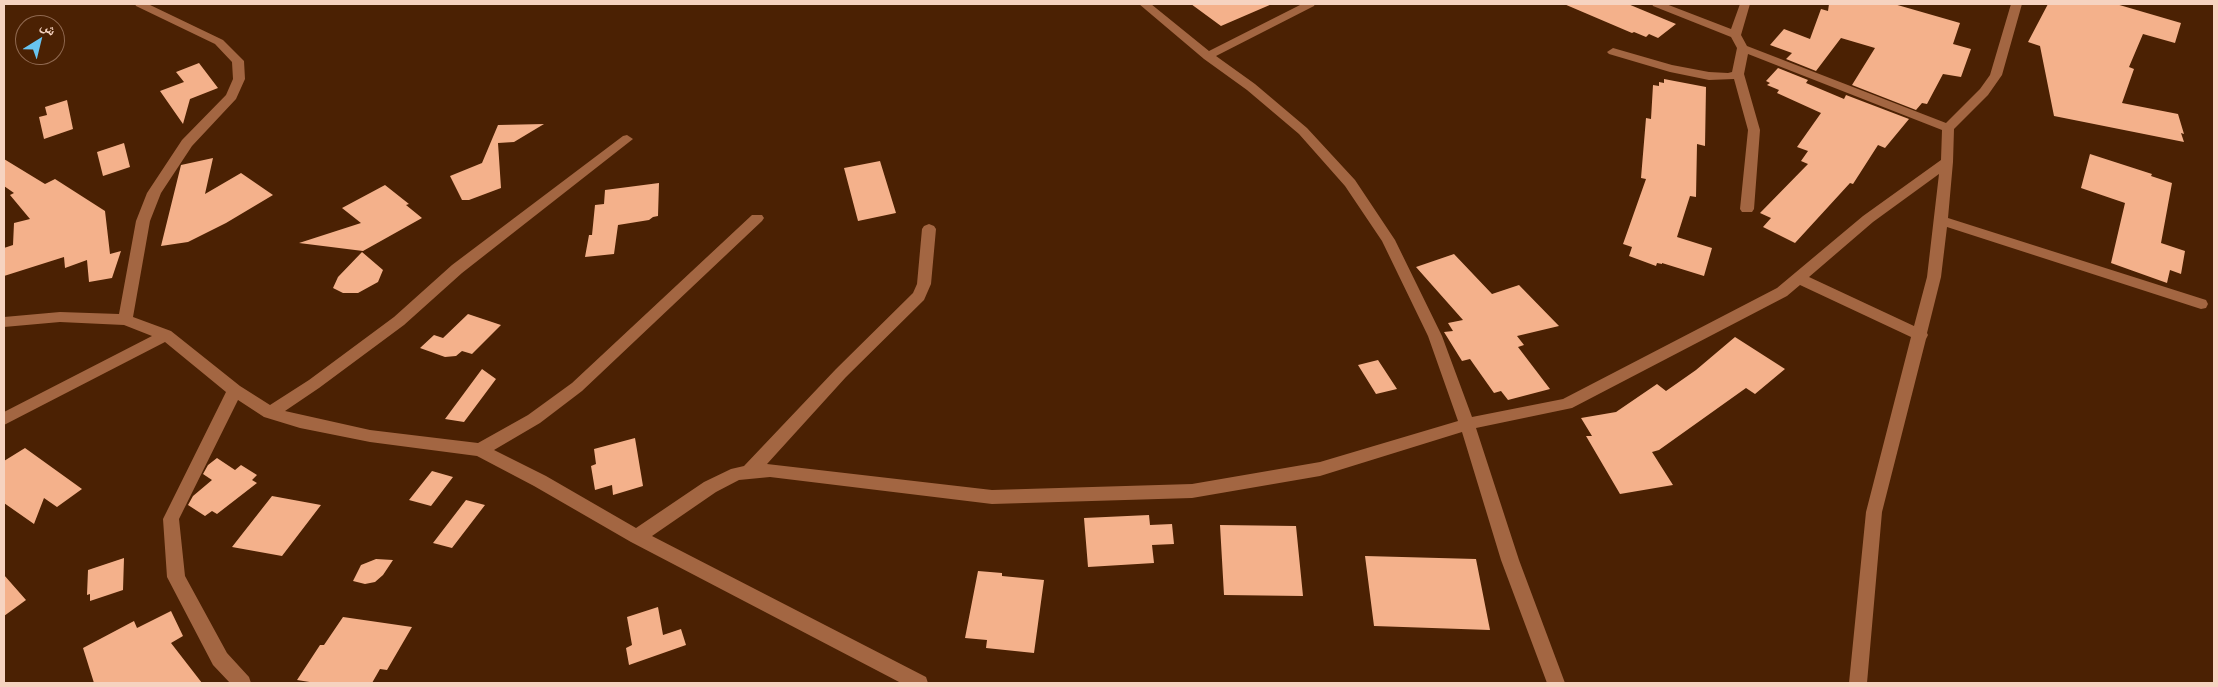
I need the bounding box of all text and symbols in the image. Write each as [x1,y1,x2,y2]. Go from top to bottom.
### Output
north arrow [15,15,65,65]
text: ش [37,16,60,40]

